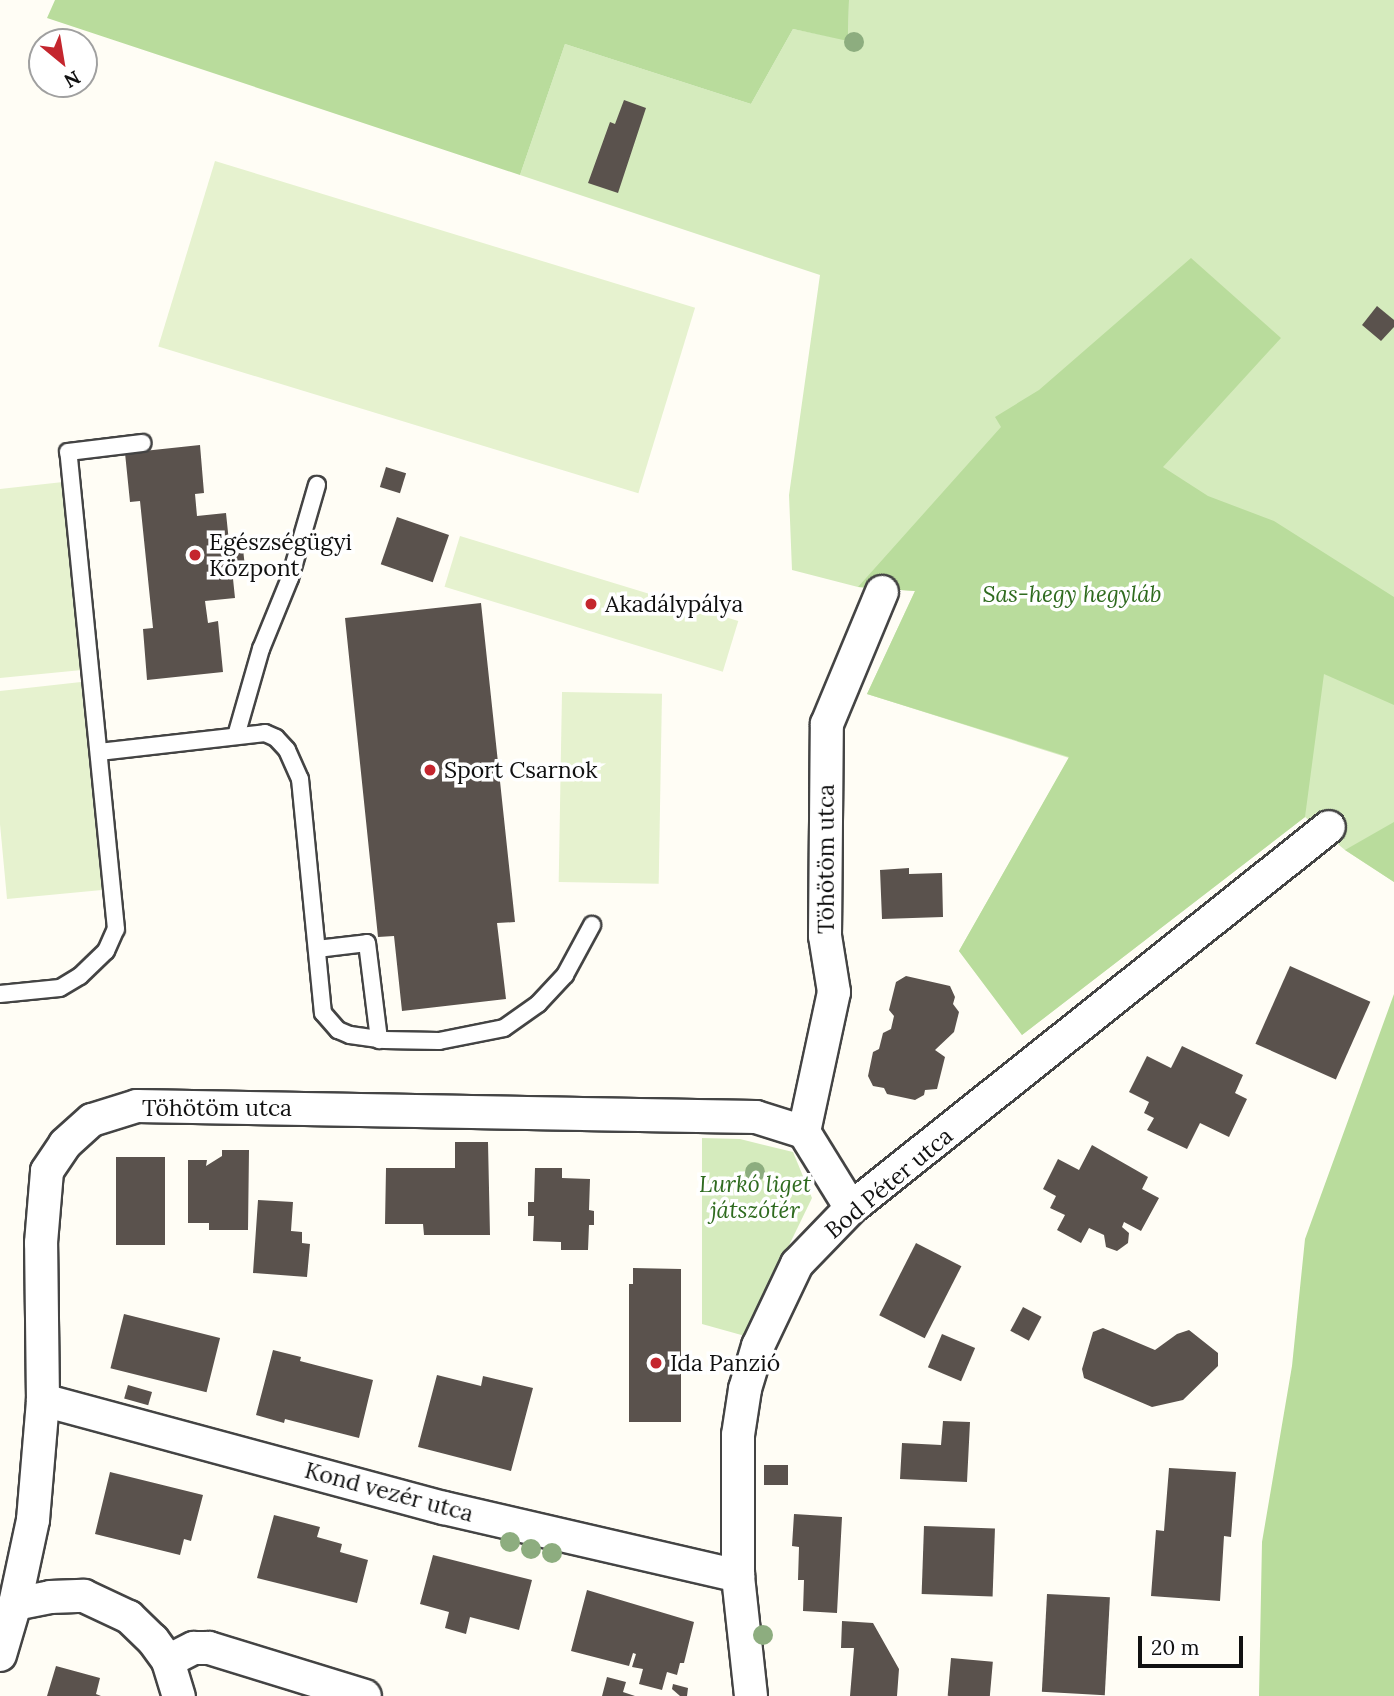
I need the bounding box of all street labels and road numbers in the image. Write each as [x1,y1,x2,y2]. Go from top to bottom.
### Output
street label: Töhötöm utca [812,784,840,934]
street label: Töhötöm utca [142,1094,292,1122]
street label: Bod Péter utca [820,1122,958,1244]
street label: Kond vezér utca [302,1456,476,1528]

